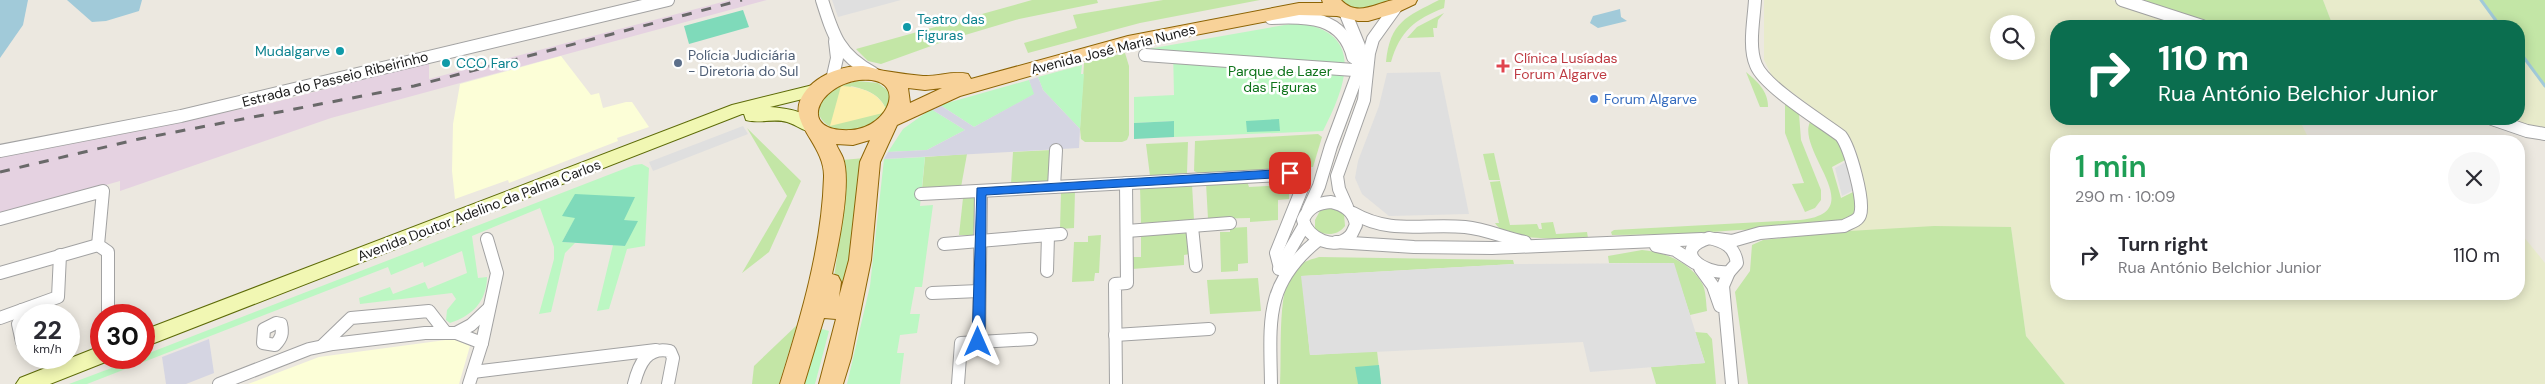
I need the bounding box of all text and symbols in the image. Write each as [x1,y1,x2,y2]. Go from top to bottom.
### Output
place label: Teatro das Figuras [917,10,985,44]
map controls [1990,15,2035,60]
button: search [1990,15,2035,60]
street label: Avenida José Maria Nunes [1029,20,1197,78]
marker: Teatro das Figuras [901,21,913,33]
text: 110 m [2158,35,2249,81]
icon: right [2075,40,2140,105]
place label: Mudalgarve [255,42,330,60]
marker: Mudalgarve [334,45,346,57]
place label: Polícia Judiciária - Diretoria do Sul [688,46,798,80]
street label: Estrada do Passeio Ribeirinho [240,47,430,111]
place label: Clínica Lusíadas Forum Algarve [1514,49,1618,83]
place label: CCO Faro [456,54,518,72]
marker: CCO Faro [440,57,452,69]
marker: Polícia Judiciária - Diretoria do Sul [672,57,684,69]
marker: Clínica Lusíadas Forum Algarve [1496,59,1510,73]
park label: Parque de Lazer das Figuras [1228,62,1332,96]
text: Rua António Belchior Junior [2158,79,2438,108]
place label: Forum Algarve [1604,90,1697,108]
marker: Forum Algarve [1588,93,1600,105]
text: 1 min [2075,147,2147,186]
pin [1269,152,1311,194]
button: close [2448,152,2500,204]
street label: Avenida Doutor Adelino da Palma Carlos [355,155,603,265]
icon: arrive [1276,159,1304,187]
text: 290 m · 10:09 [2075,186,2175,207]
text: Turn right [2118,232,2208,257]
icon: right [2075,241,2103,269]
text: 110 m [2453,243,2500,268]
text: Rua António Belchior Junior [2118,257,2322,278]
speed limit sign: 30 [90,304,155,369]
text: 22 [33,314,62,347]
position arrow [951,315,1003,367]
text: km/h [33,341,62,357]

